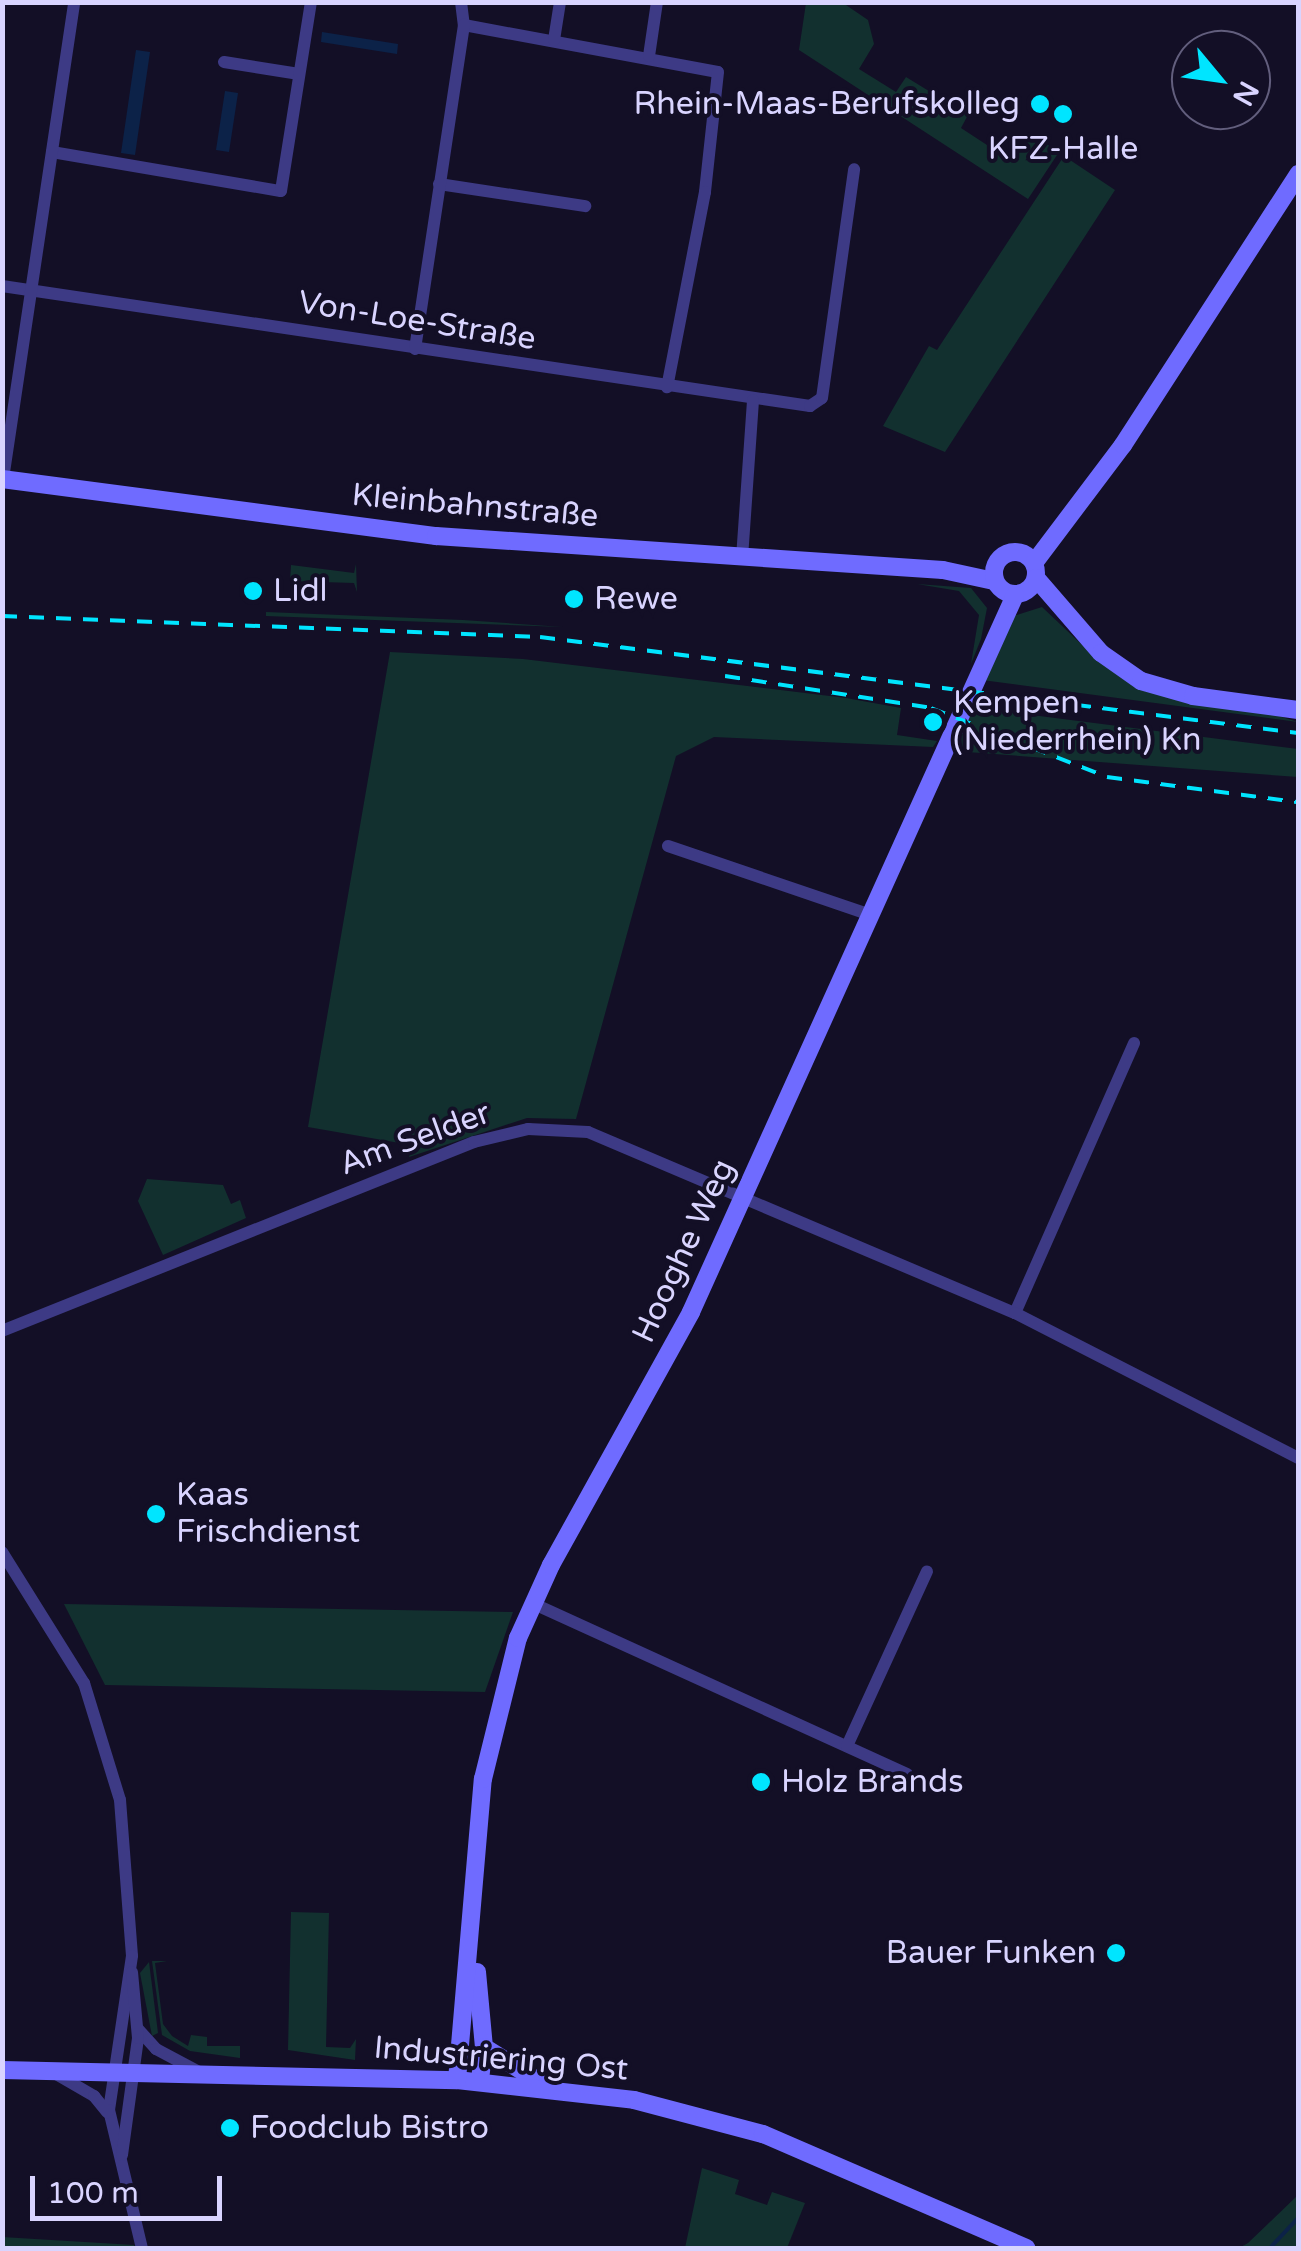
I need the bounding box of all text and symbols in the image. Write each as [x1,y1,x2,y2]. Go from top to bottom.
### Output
north arrow [1171,30,1271,130]
text: N [1225,75,1266,112]
place label: Rhein-Maas-Berufskolleg [634,85,1020,123]
marker: Rhein-Maas-Berufskolleg [1029,93,1051,115]
marker: KFZ-Halle [1052,103,1074,125]
place label: KFZ-Halle [988,130,1138,168]
street label: Von-Loe-Straße [296,283,538,359]
street label: Kleinbahnstraße [350,476,600,536]
place label: Lidl [273,572,328,610]
marker: Lidl [242,580,264,602]
place label: Rewe [594,580,678,618]
marker: Rewe [563,588,585,610]
place label: Kempen (Niederrhein) Kn [953,685,1201,760]
marker: Kempen (Niederrhein) Kn [922,711,944,733]
street label: Am Selder [334,1094,496,1184]
street label: Hooghe Weg [625,1153,743,1349]
place label: Kaas Frischdienst [176,1477,360,1552]
marker: Kaas Frischdienst [145,1503,167,1525]
place label: Holz Brands [781,1763,964,1801]
marker: Holz Brands [750,1771,772,1793]
place label: Bauer Funken [886,1934,1096,1972]
marker: Bauer Funken [1105,1942,1127,1964]
street label: Industriering Ost [372,2029,630,2089]
place label: Foodclub Bistro [250,2109,489,2147]
marker: Foodclub Bistro [219,2117,241,2139]
scale bar [35,2156,228,2218]
text: 100 m [47,2175,139,2212]

